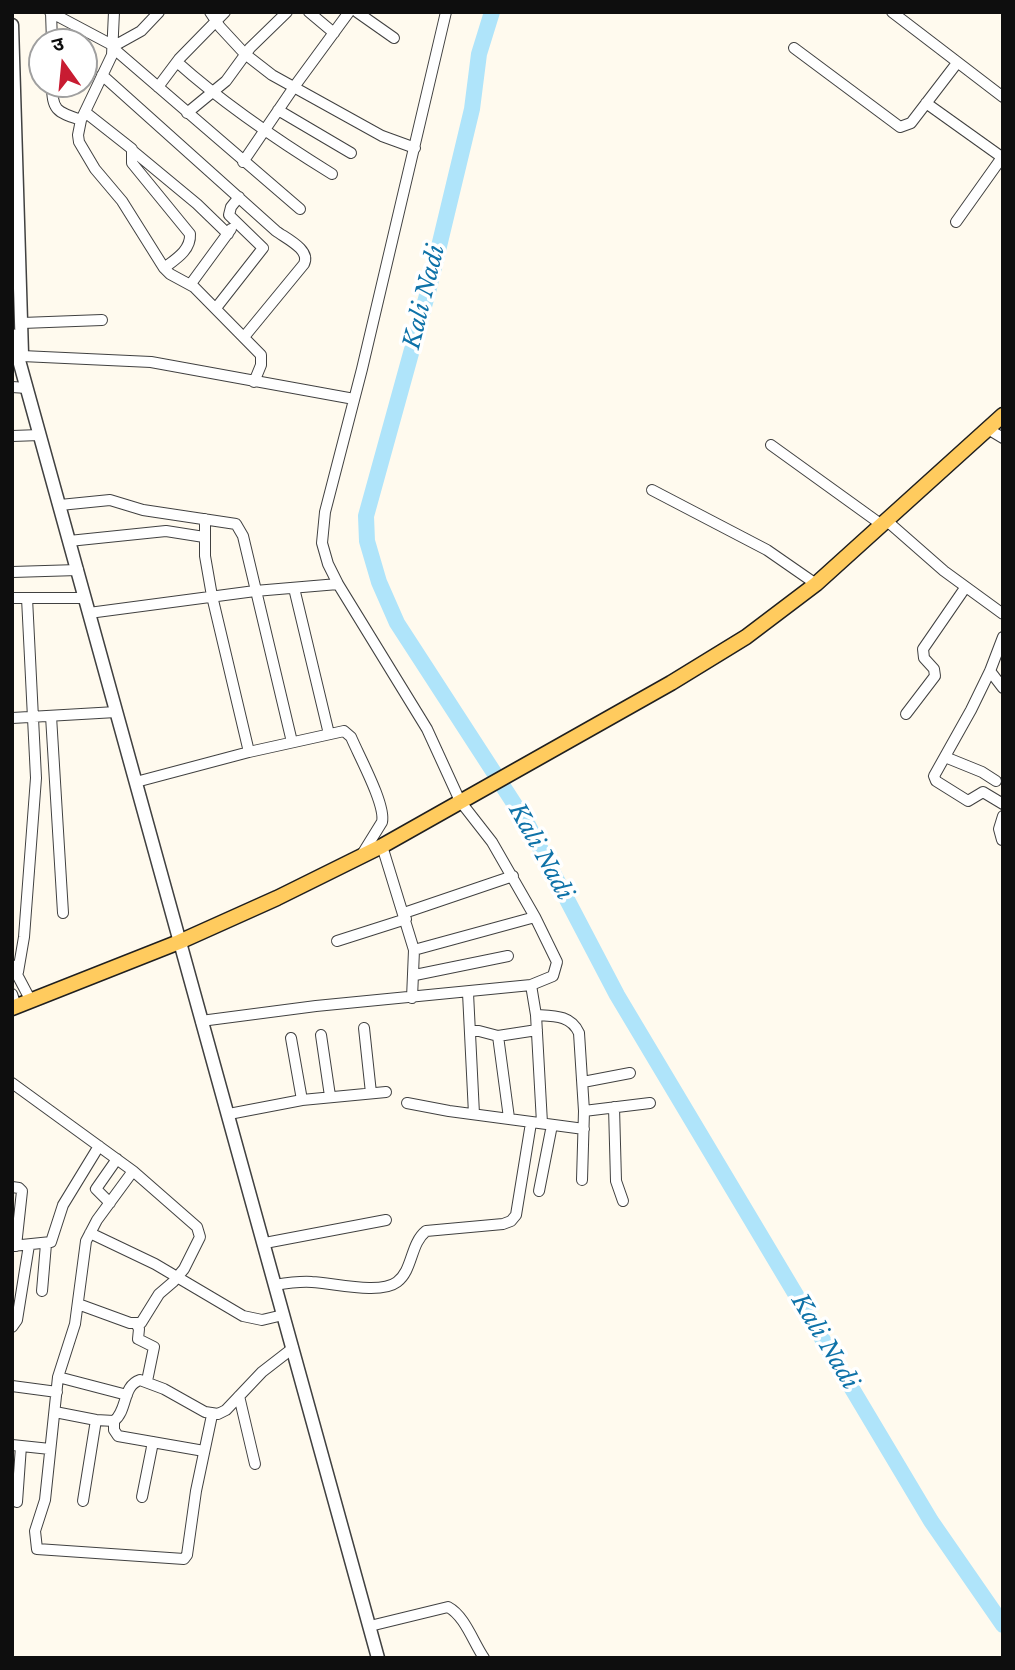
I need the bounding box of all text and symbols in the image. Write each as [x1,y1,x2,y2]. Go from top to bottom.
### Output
north arrow [28,28,98,98]
text: उ [50,32,66,57]
water label: Kali Nadi [399,242,451,352]
water label: Kali Nadi [502,799,578,905]
water label: Kali Nadi [785,1289,863,1395]

